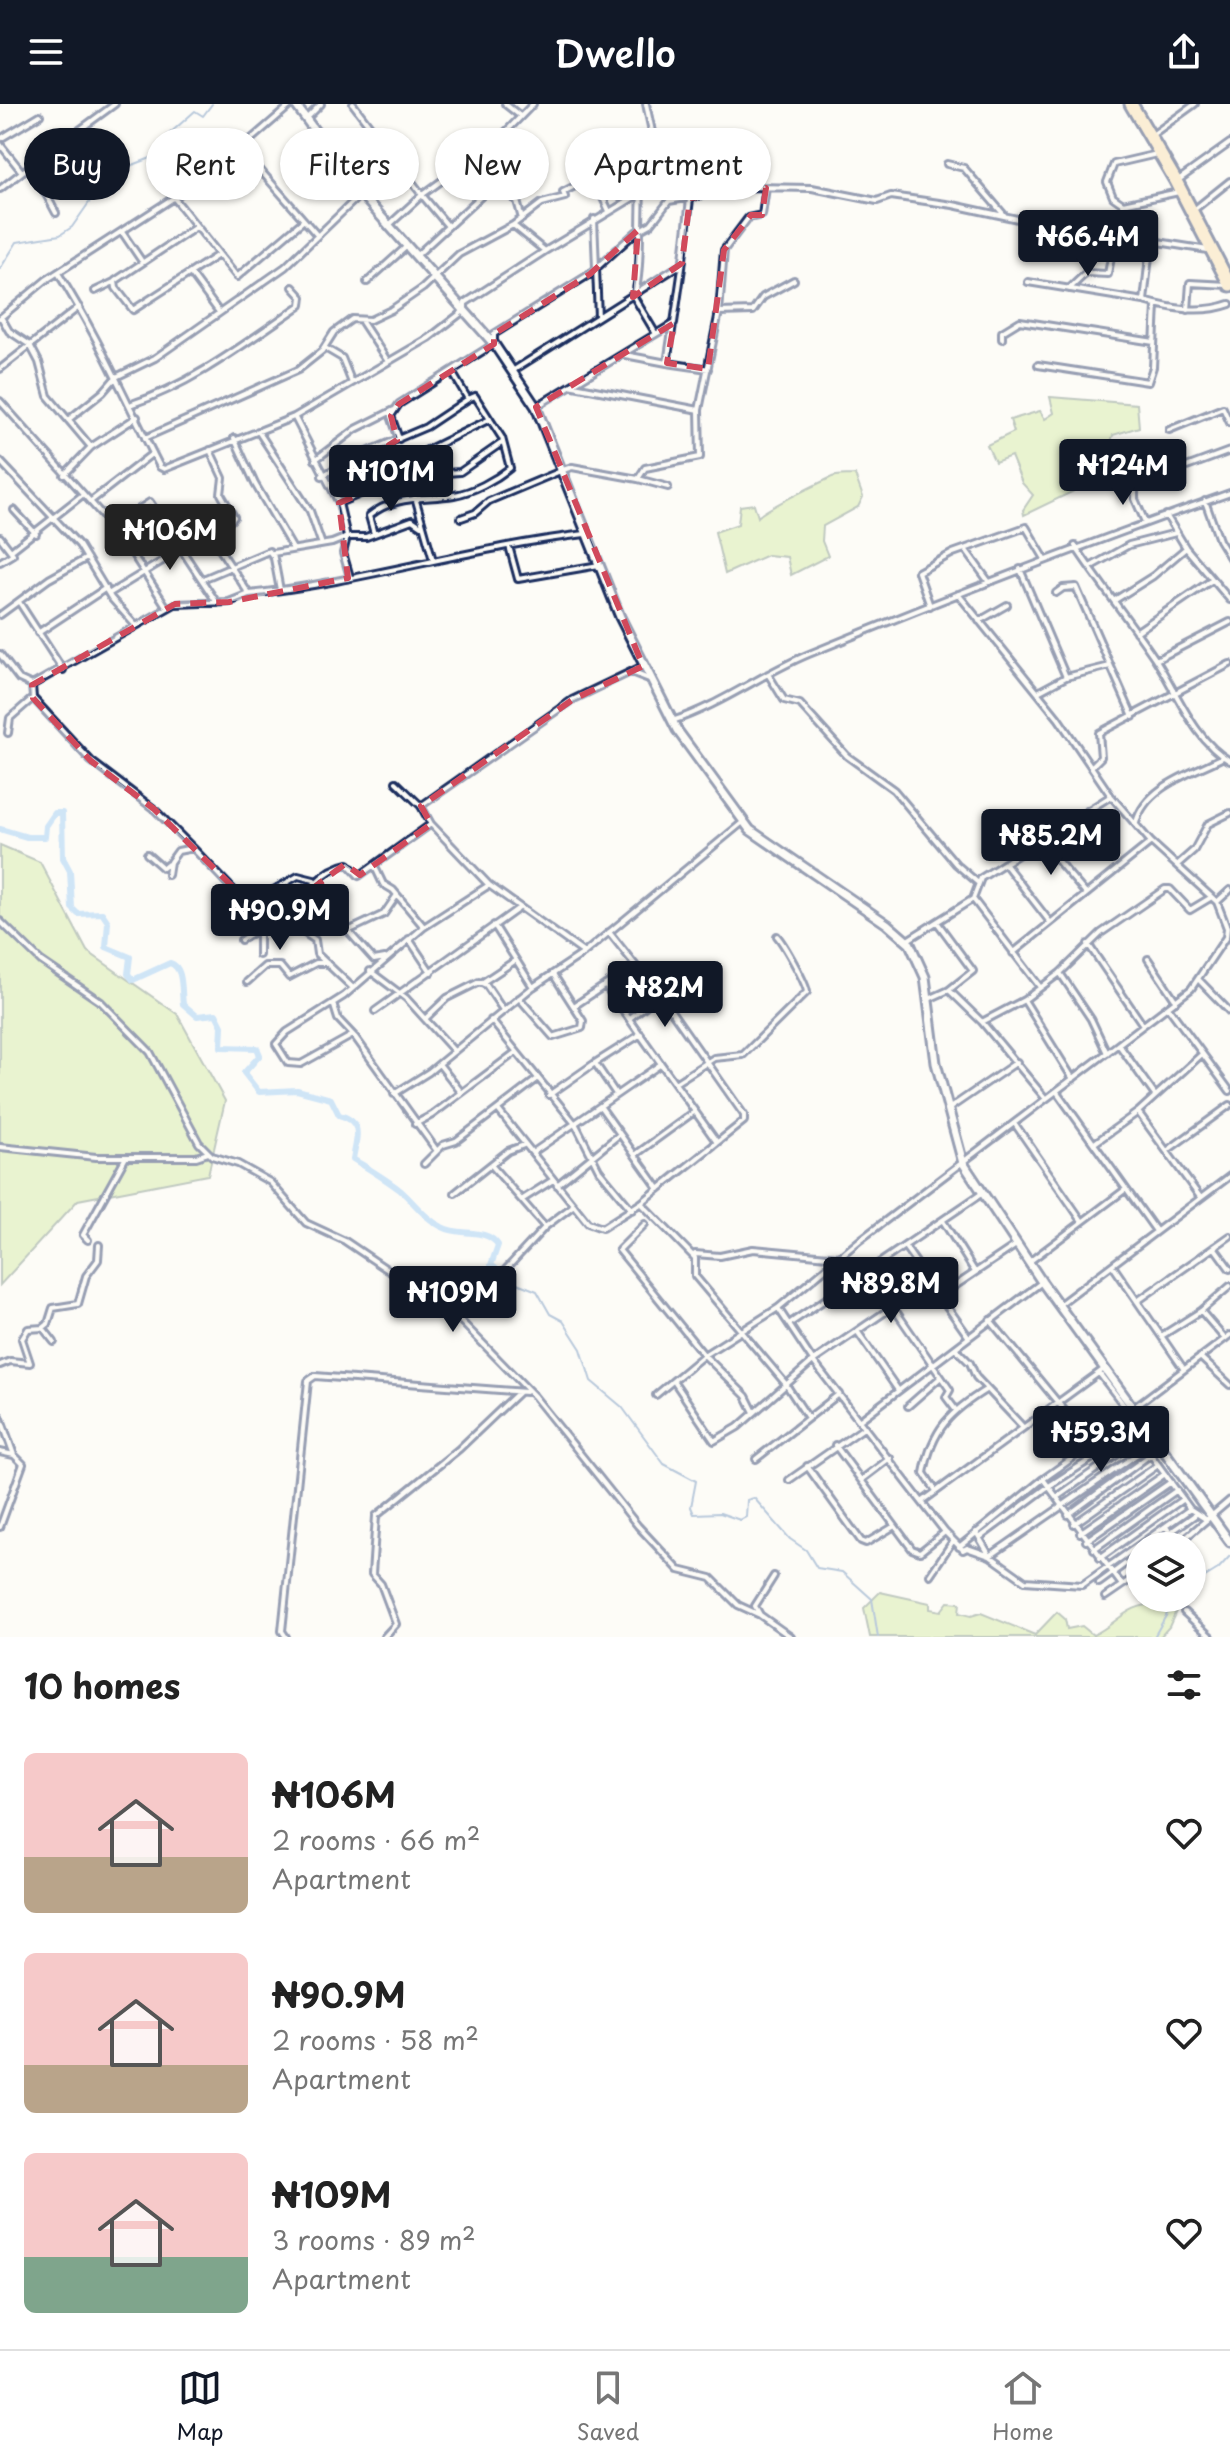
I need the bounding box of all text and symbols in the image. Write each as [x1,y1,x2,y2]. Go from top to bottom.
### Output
text: Dwello [554,25,676,79]
icon: menu [24,30,68,74]
icon: share [1162,30,1206,74]
chip: Buy [24,128,130,200]
chip: Rent [146,128,264,200]
chip: Filters [280,128,419,200]
chip: New [435,128,549,200]
chip: Apartment [565,128,771,200]
pin: ₦66.4M [1023,210,1153,278]
text: ₦66.4M [1036,216,1140,255]
pin: ₦124M [1067,439,1179,507]
pin: ₦101M [335,445,447,513]
text: ₦124M [1077,445,1169,484]
text: ₦101M [347,451,435,490]
pin: ₦106M [114,504,226,572]
text: ₦106M [123,510,217,549]
pin: ₦85.2M [986,809,1116,877]
text: ₦85.2M [999,815,1103,854]
pin: ₦90.9M [215,884,345,952]
text: ₦90.9M [229,890,331,929]
pin: ₦82M [618,961,712,1029]
text: ₦82M [626,967,704,1006]
pin: ₦89.8M [826,1257,956,1325]
text: ₦89.8M [841,1263,941,1302]
pin: ₦109M [397,1266,509,1334]
text: ₦109M [407,1272,499,1311]
pin: ₦59.3M [1036,1406,1166,1474]
text: ₦59.3M [1051,1412,1151,1451]
map controls [1126,1532,1206,1612]
button: layers [1126,1532,1206,1612]
text: 10 homes [24,1659,180,1711]
icon: filters [1162,1663,1206,1707]
text: ₦106M [272,1768,396,1820]
icon: home [88,1785,184,1881]
icon: heart [1162,1811,1206,1855]
text: 2 rooms · 66 m² [272,1820,481,1859]
text: Apartment [272,1859,411,1898]
text: ₦90.9M [272,1968,406,2020]
icon: home [88,1985,184,2081]
icon: heart [1162,2011,1206,2055]
text: 2 rooms · 58 m² [272,2020,479,2059]
text: Apartment [272,2059,411,2098]
text: ₦109M [272,2168,391,2220]
icon: home [88,2185,184,2281]
icon: heart [1162,2211,1206,2255]
text: 3 rooms · 89 m² [272,2220,476,2259]
text: Apartment [272,2259,411,2298]
tab: Map [177,2366,224,2447]
tab: Saved [577,2366,639,2447]
tab: Home [992,2366,1053,2447]

